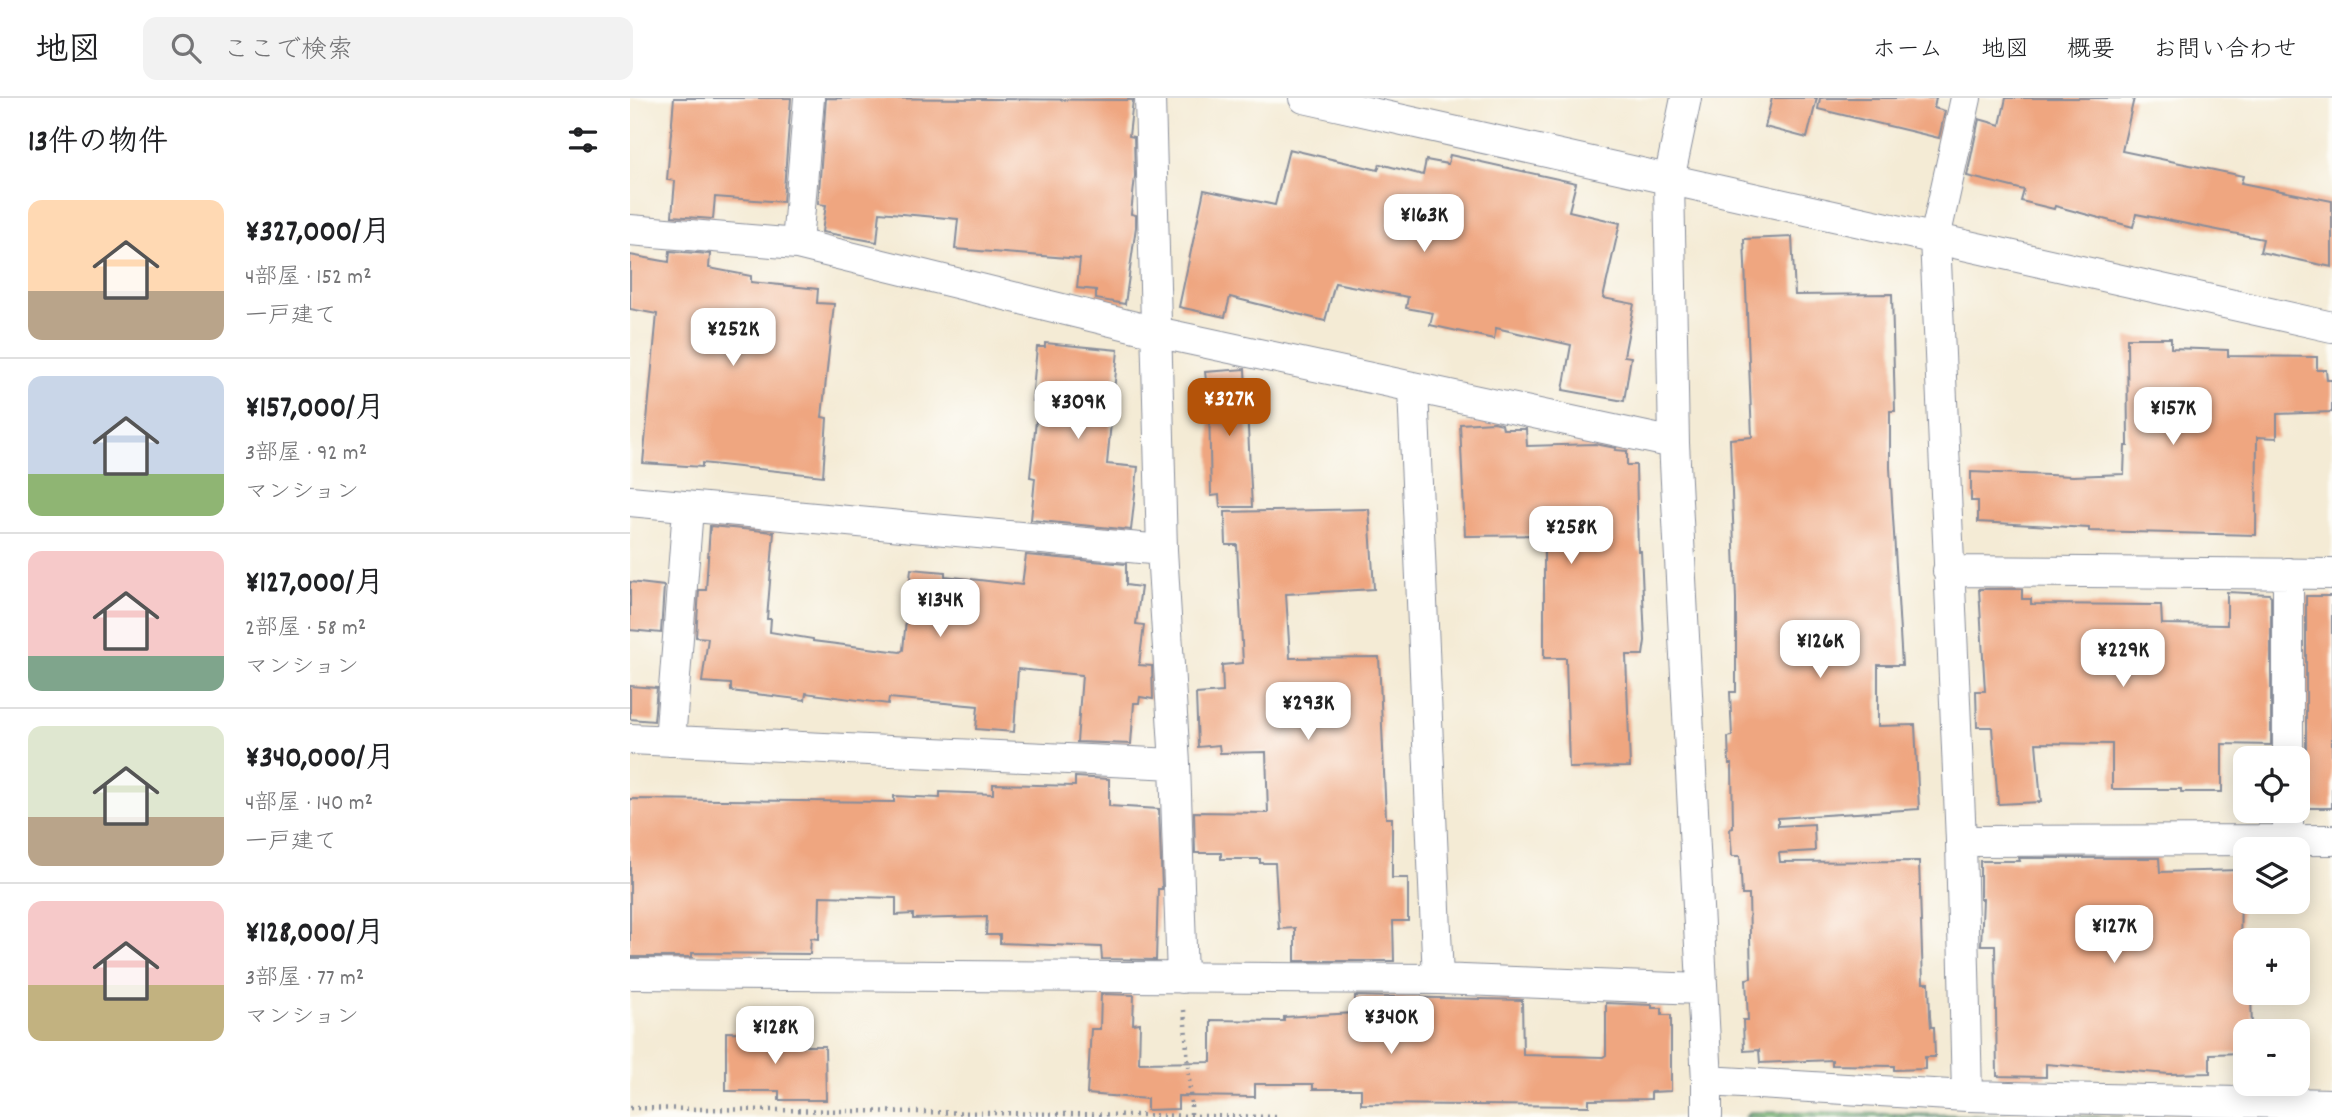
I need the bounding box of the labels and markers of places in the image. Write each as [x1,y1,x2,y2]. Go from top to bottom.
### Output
pin: ¥163K [1375,194,1473,254]
pin: ¥252K [684,308,782,368]
pin: ¥327K [1180,378,1278,438]
pin: ¥309K [1029,382,1127,441]
pin: ¥157K [2124,388,2222,447]
pin: ¥258K [1522,506,1620,566]
pin: ¥134K [891,580,989,639]
pin: ¥126K [1771,620,1869,680]
pin: ¥229K [2074,630,2172,689]
pin: ¥293K [1259,682,1357,742]
pin: ¥127K [2065,906,2163,965]
pin: ¥340K [1342,996,1440,1056]
pin: ¥128K [726,1006,824,1066]

